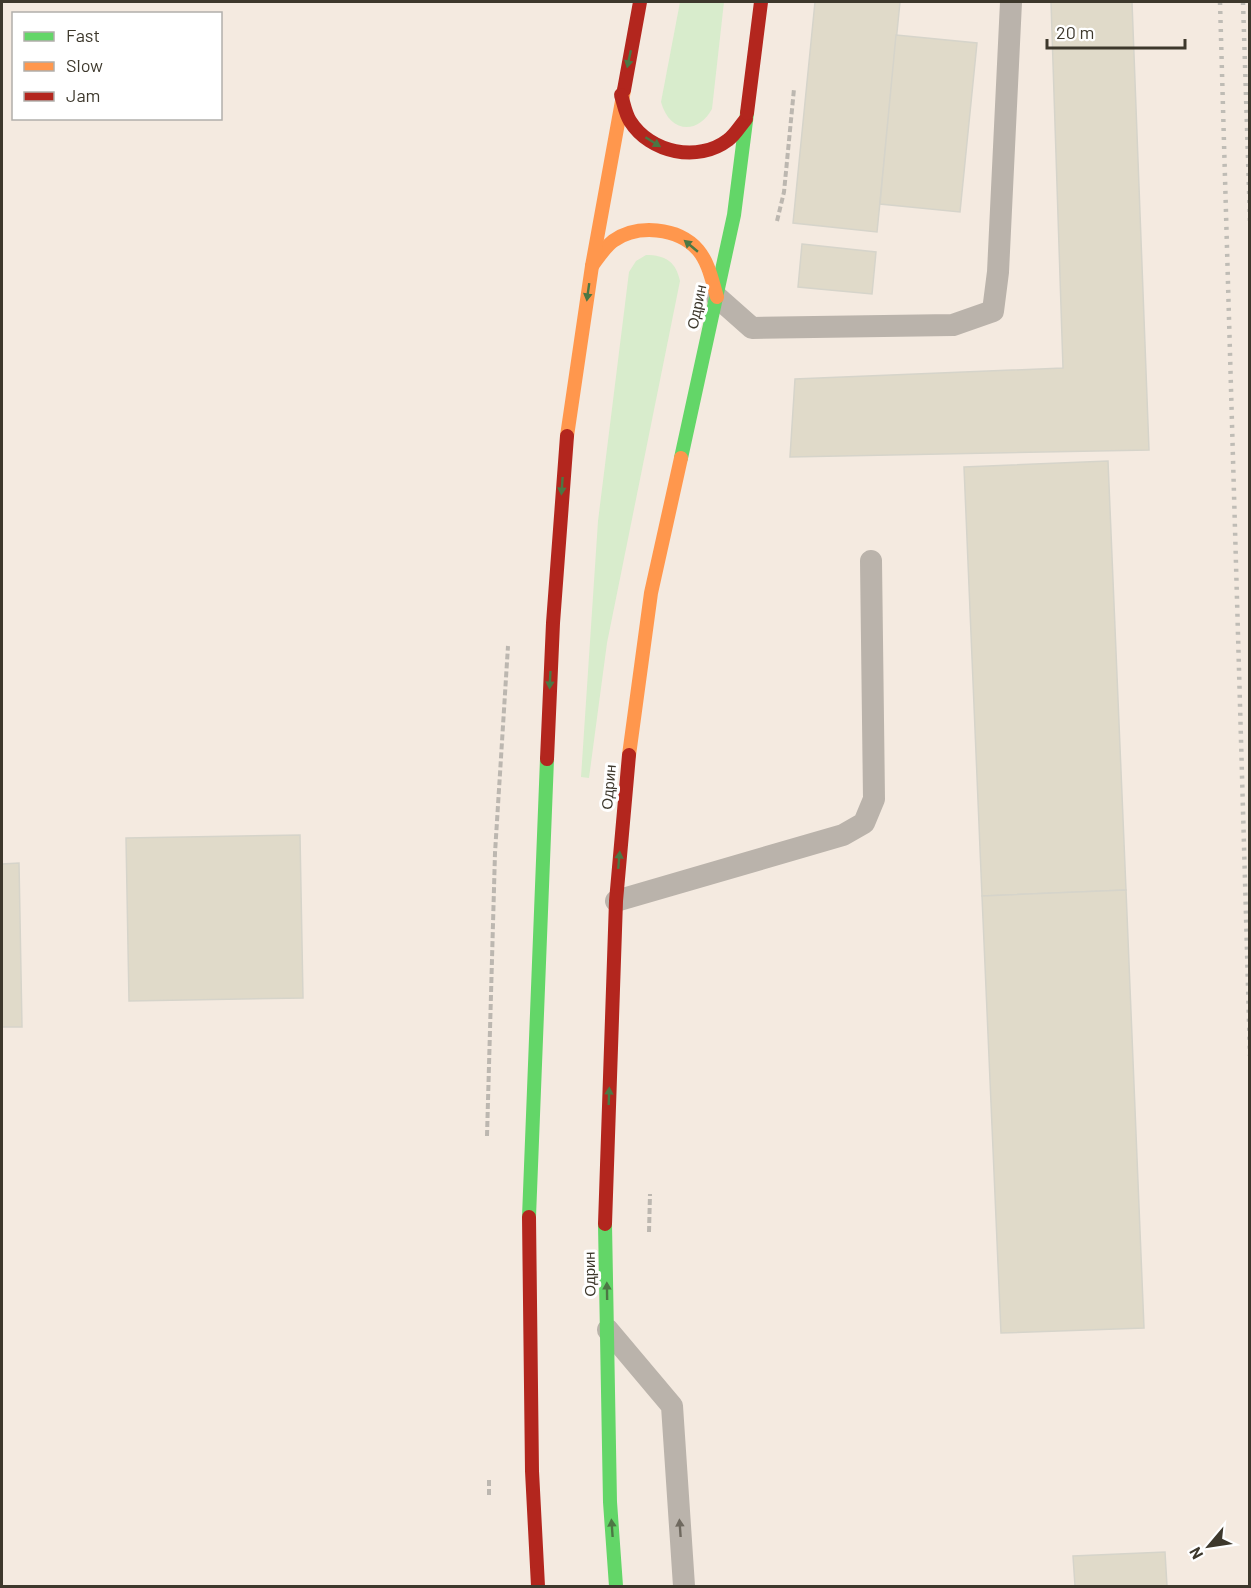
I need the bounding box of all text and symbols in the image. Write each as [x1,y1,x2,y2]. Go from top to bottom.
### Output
legend [12,12,222,120]
scale bar [1047,12,1185,50]
text: 20 m [1056,21,1094,43]
text: Fast [66,24,100,46]
one-way arrow [624,50,633,69]
text: Slow [66,54,103,76]
text: Jam [66,84,100,106]
one-way arrow [644,136,661,147]
one-way arrow [683,240,699,253]
one-way arrow [584,283,593,302]
street label: Одрин [683,283,710,331]
one-way arrow [558,476,567,495]
one-way arrow [546,671,555,690]
street label: Одрин [597,764,619,810]
one-way arrow [614,850,624,869]
one-way arrow [604,1087,613,1106]
street label: Одрин [580,1251,598,1297]
one-way arrow [602,1282,611,1301]
north arrow [1179,1516,1239,1576]
one-way arrow [607,1519,616,1538]
one-way arrow [676,1519,685,1538]
text: N [1185,1544,1206,1563]

